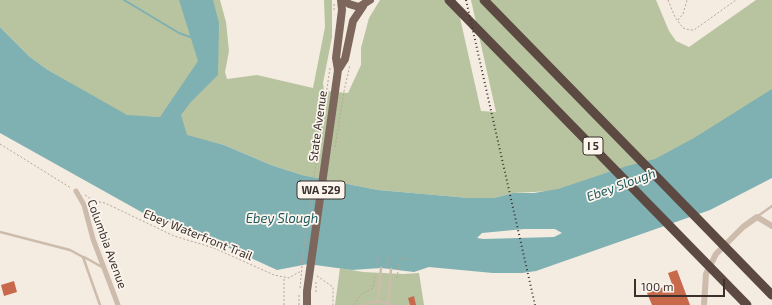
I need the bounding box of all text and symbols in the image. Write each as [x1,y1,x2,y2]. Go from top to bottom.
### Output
street label: State Avenue [306,89,330,163]
road number: I 5 [583,137,603,155]
water label: Ebey Slough [584,165,658,205]
road number: WA 529 [297,181,345,199]
street label: Columbia Avenue [84,197,130,291]
street label: Ebey Waterfront Trail [141,206,255,264]
water label: Ebey Slough [246,211,318,227]
scale bar [636,271,727,297]
text: 100 m [641,279,673,293]

